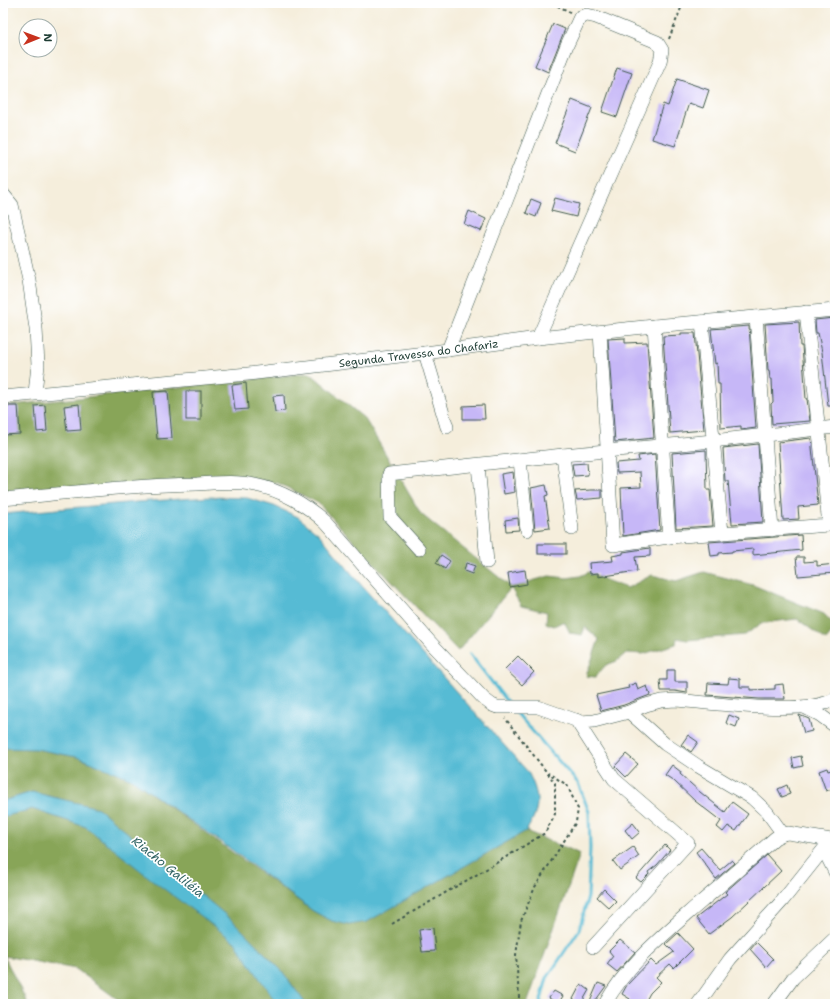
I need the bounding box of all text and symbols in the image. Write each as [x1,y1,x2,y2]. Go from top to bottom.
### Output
north arrow [18,18,58,58]
text: N [40,33,55,43]
street label: Segunda Travessa do Chafariz [338,336,499,371]
water label: Riacho Galiléia [129,833,207,901]

